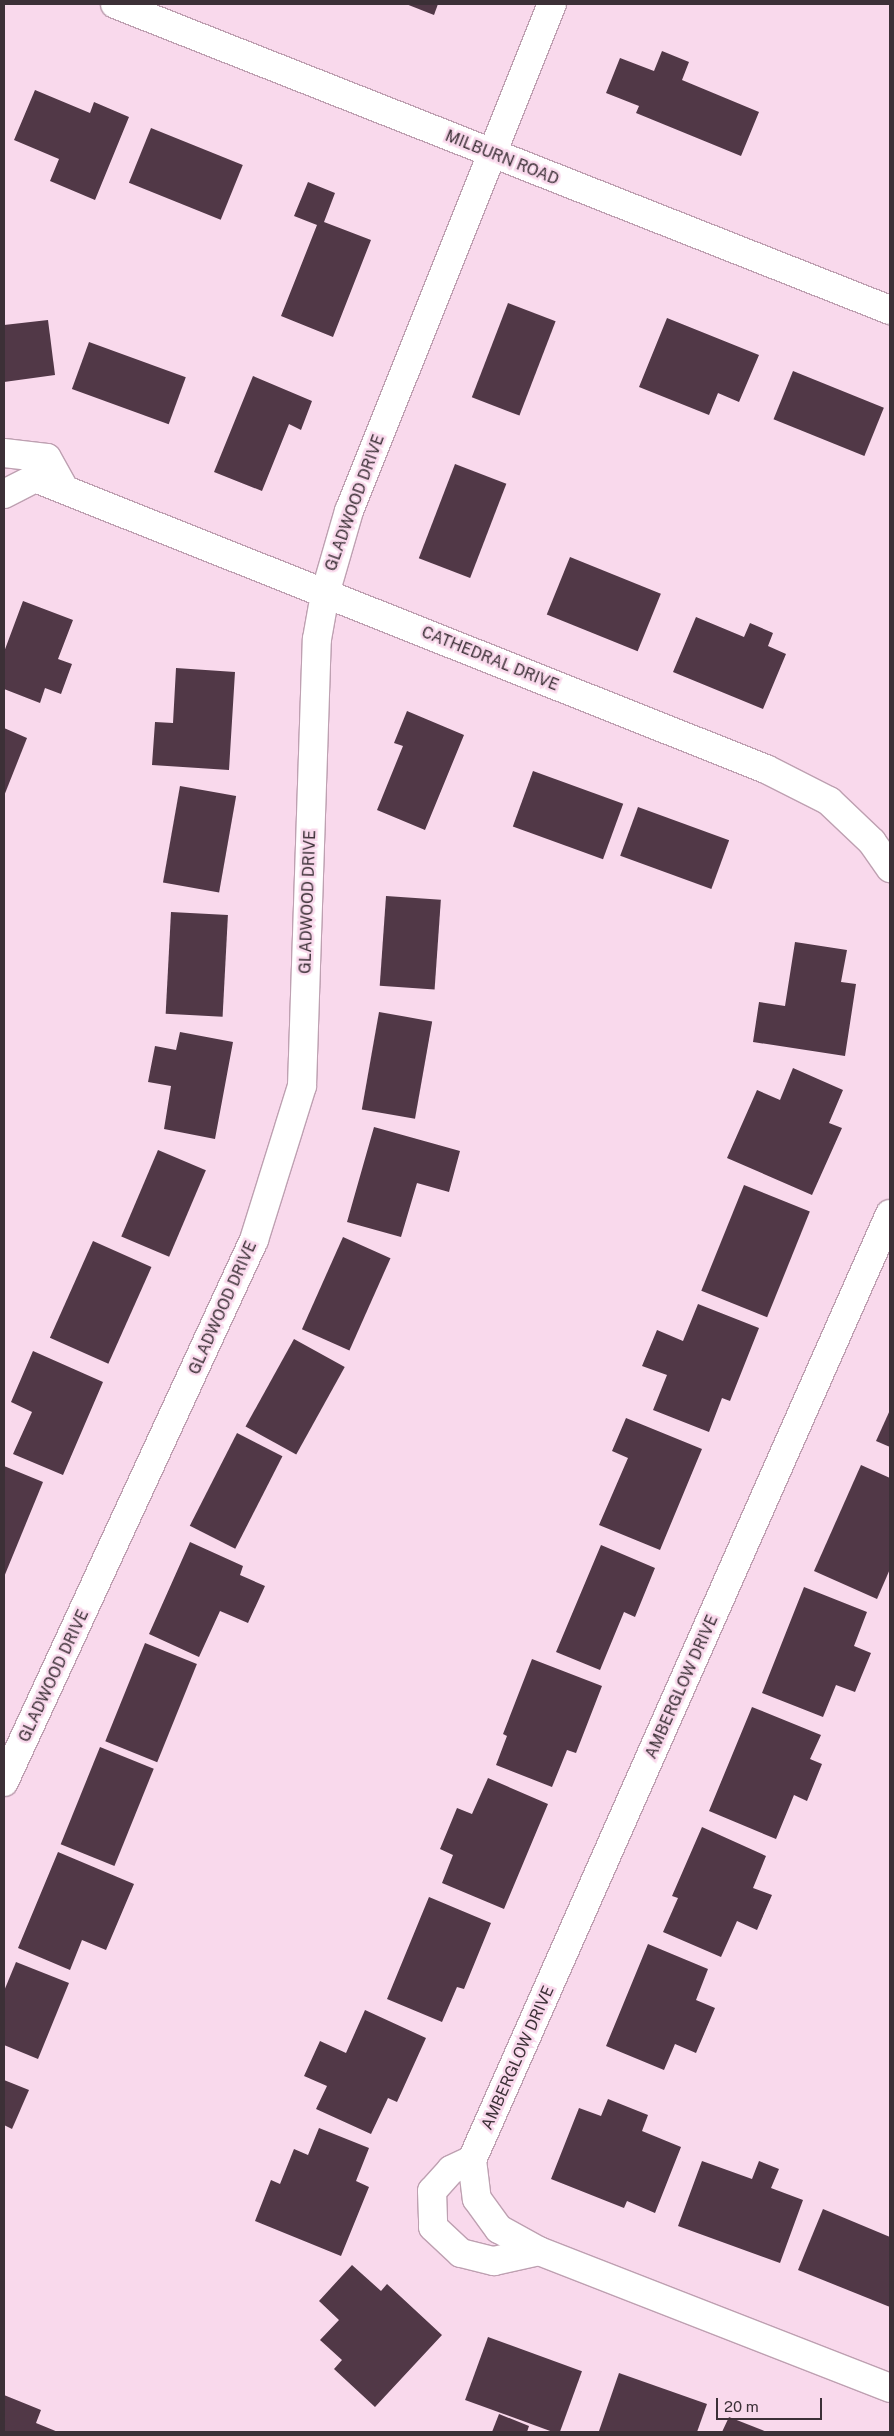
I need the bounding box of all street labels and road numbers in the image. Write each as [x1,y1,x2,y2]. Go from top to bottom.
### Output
street label: MILBURN ROAD [442,126,562,190]
street label: GLADWOOD DRIVE [321,432,389,574]
street label: CATHEDRAL DRIVE [419,623,561,695]
street label: GLADWOOD DRIVE [296,830,320,974]
street label: GLADWOOD DRIVE [185,1238,261,1378]
street label: GLADWOOD DRIVE [15,1607,93,1745]
street label: AMBERGLOW DRIVE [642,1612,722,1762]
street label: AMBERGLOW DRIVE [478,1983,558,2133]

